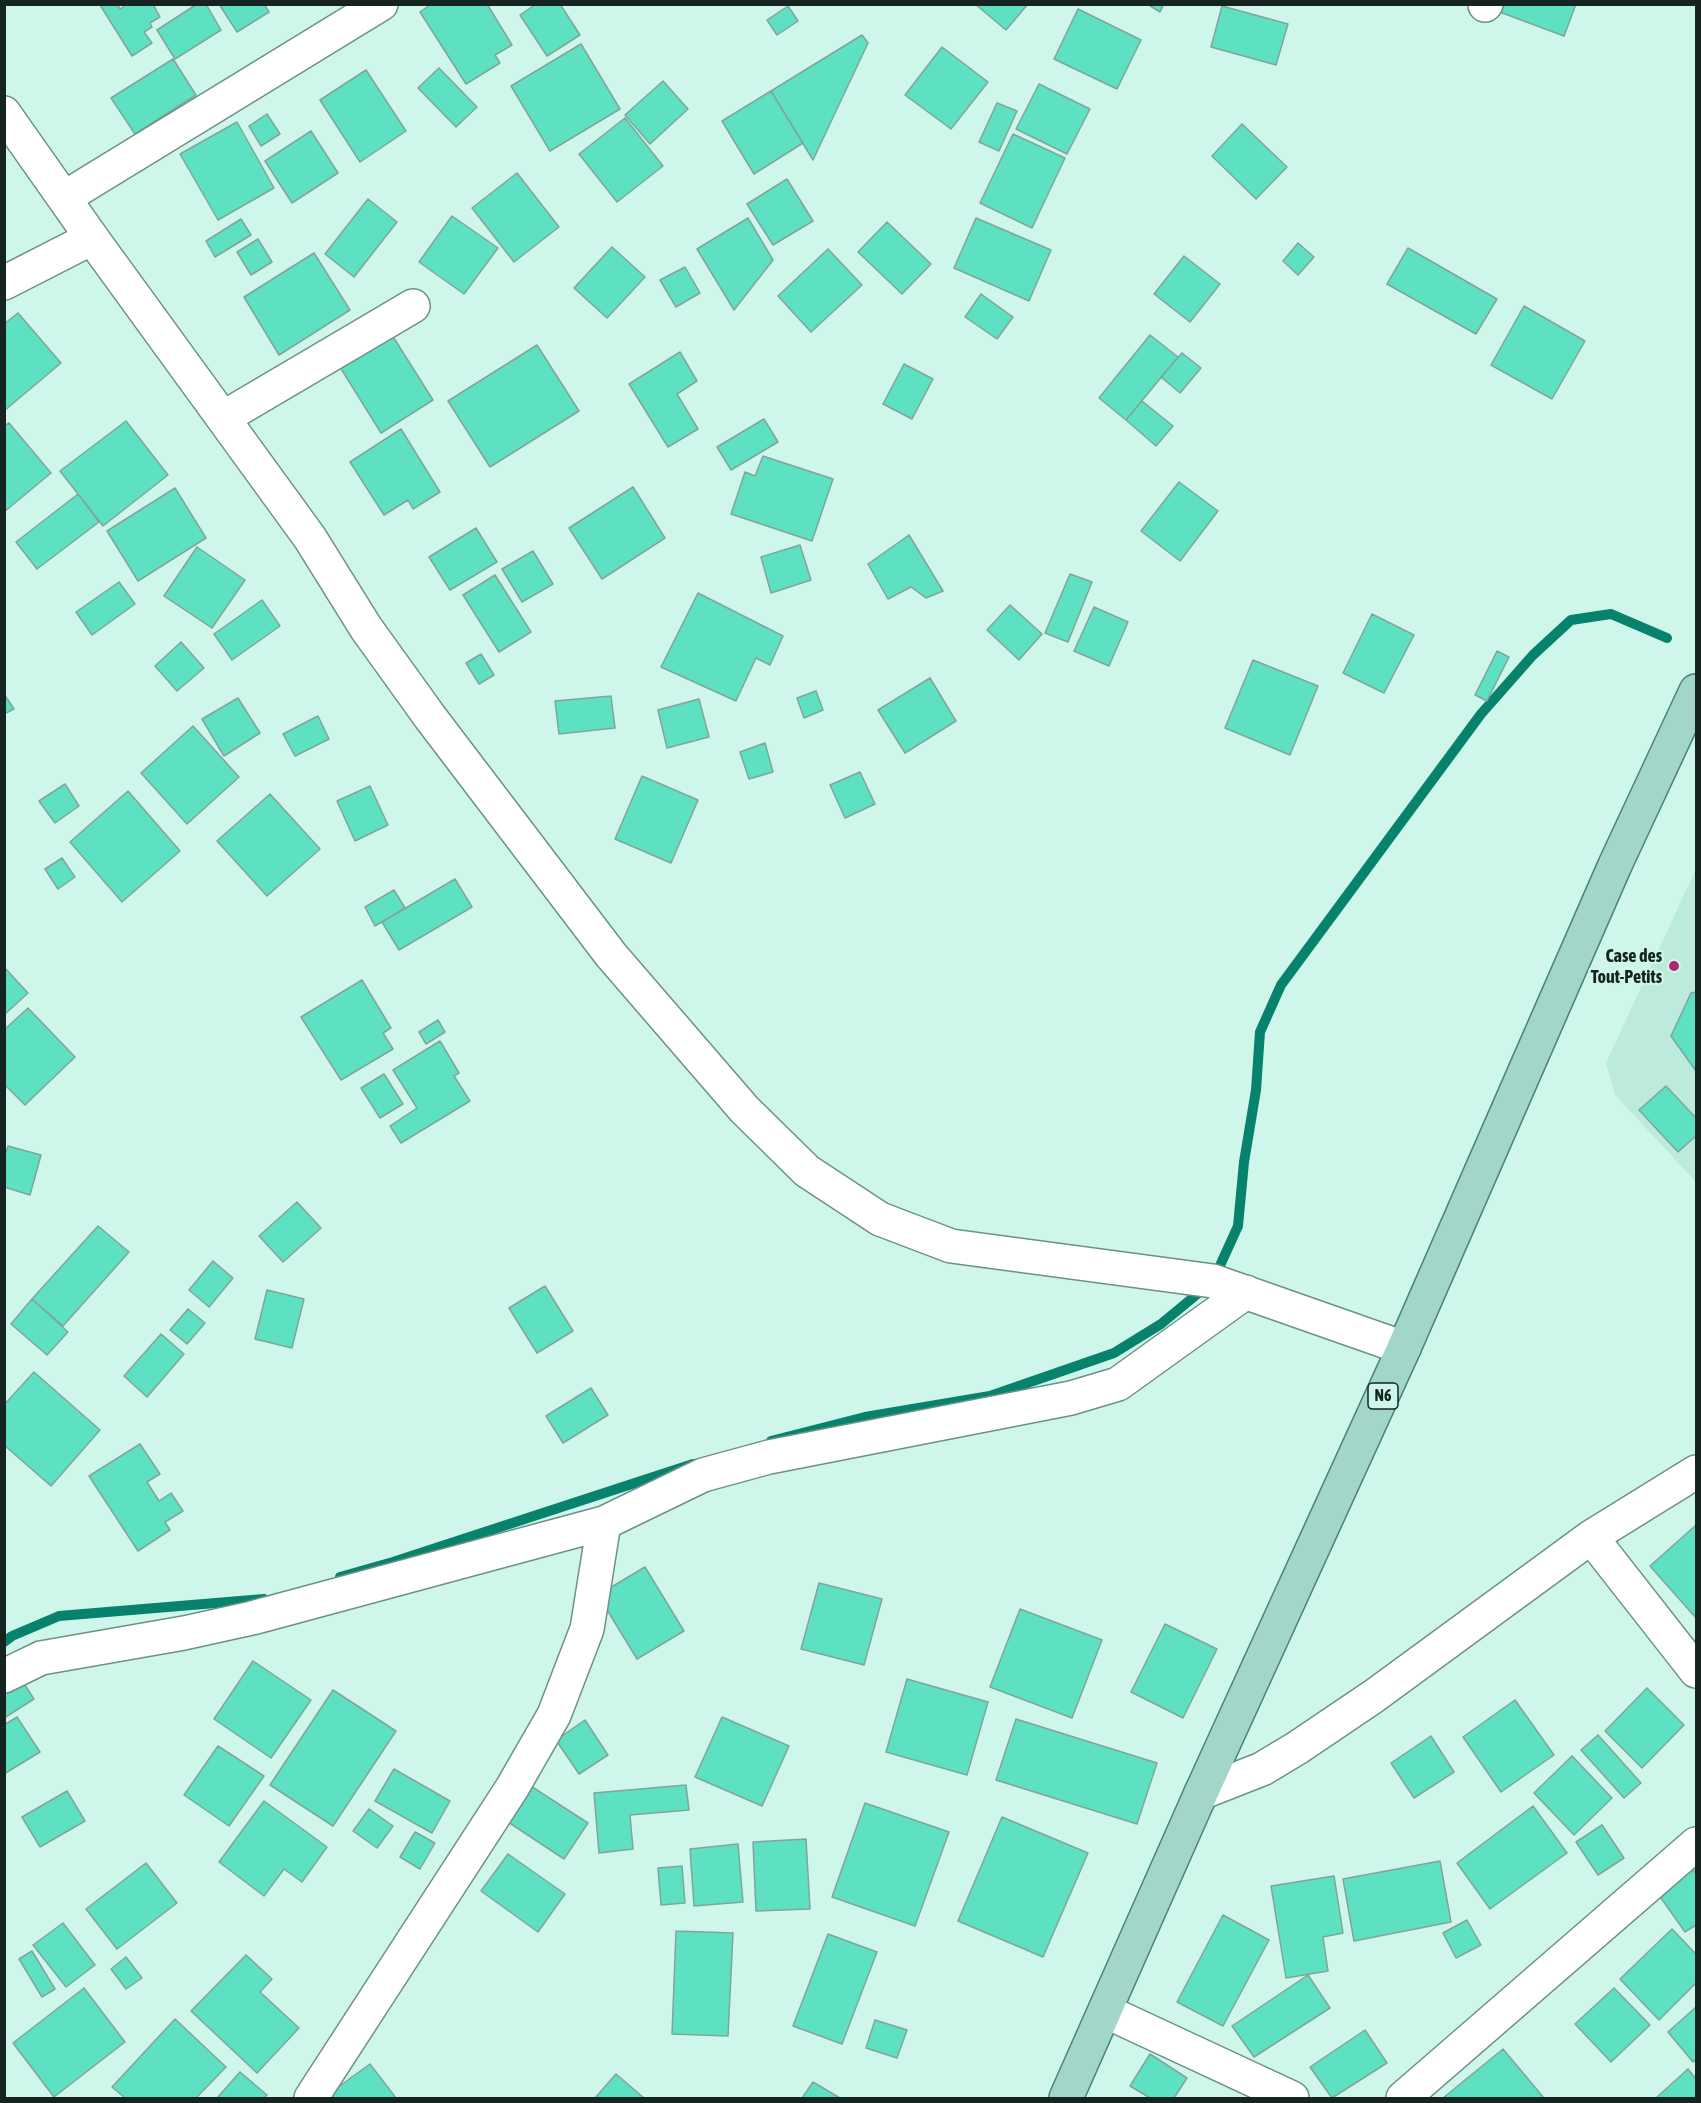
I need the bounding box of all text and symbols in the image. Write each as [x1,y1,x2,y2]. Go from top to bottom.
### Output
place label: Case des Tout-Petits [1591,945,1662,988]
marker: Case des Tout-Petits [1667,959,1681,973]
road number: N6 [1368,1383,1398,1409]

